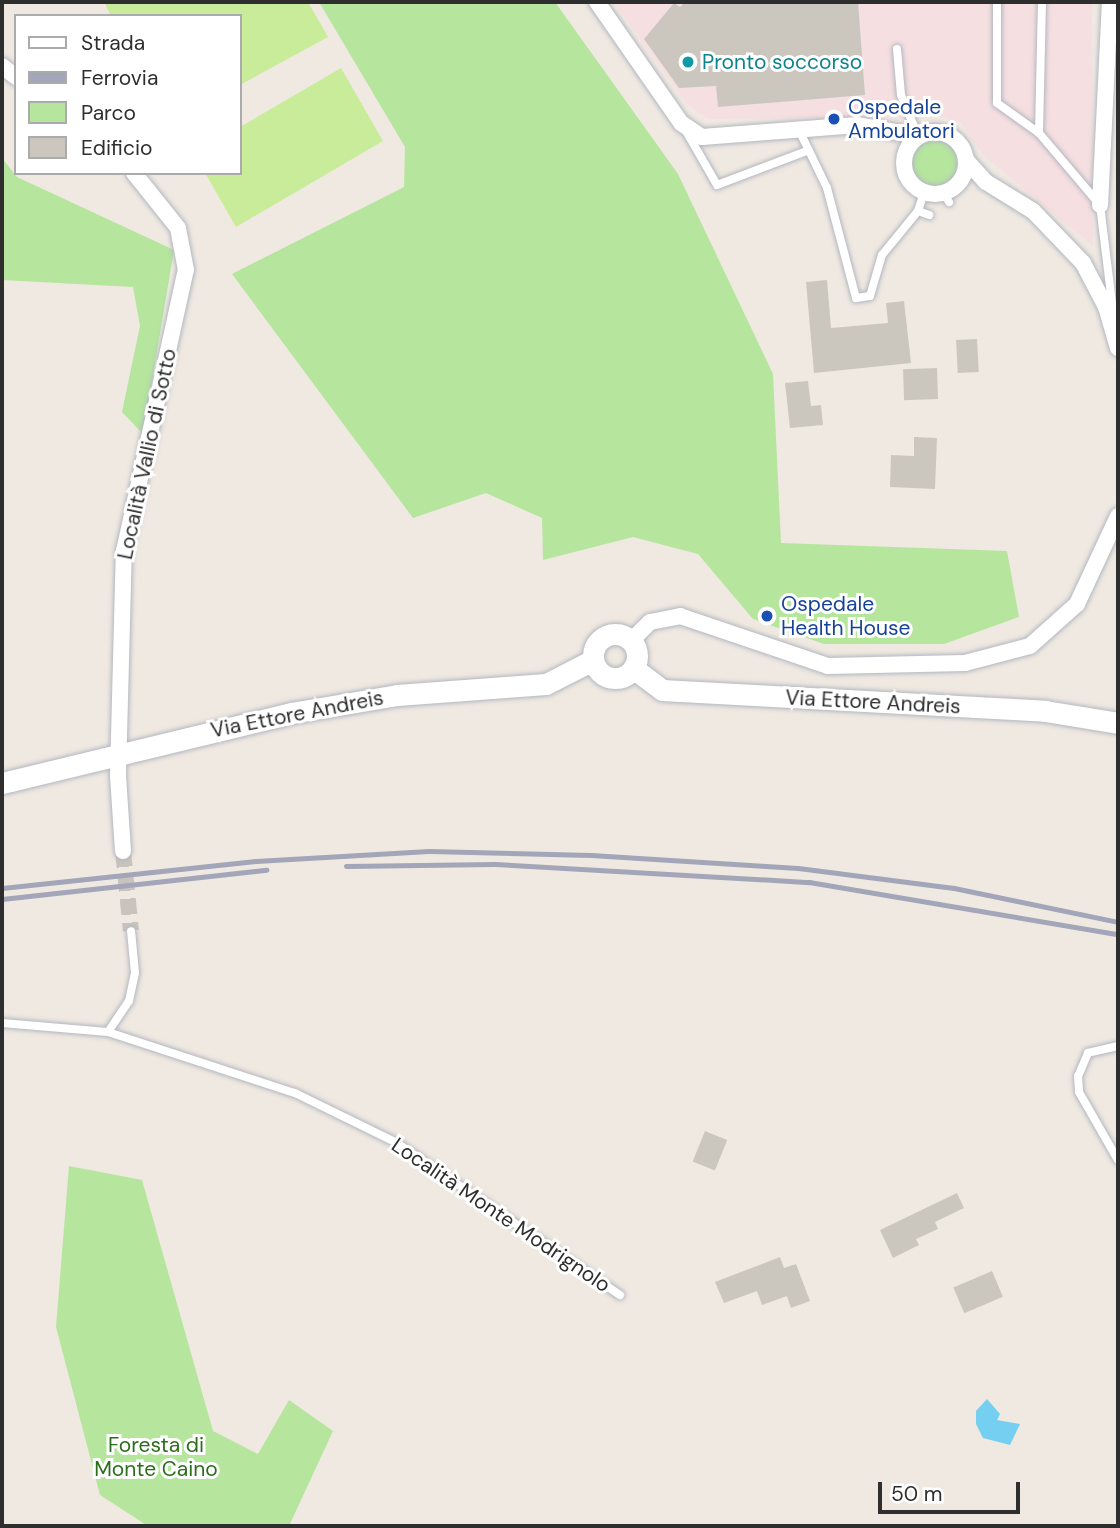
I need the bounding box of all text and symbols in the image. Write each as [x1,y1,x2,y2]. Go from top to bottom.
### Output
legend [14,14,242,175]
text: Strada [81,29,145,57]
place label: Pronto soccorso [702,49,862,75]
marker: Pronto soccorso [680,54,696,70]
text: Ferrovia [81,64,158,92]
place label: Ospedale Ambulatori [848,94,955,144]
text: Parco [81,99,136,127]
marker: Ospedale Ambulatori [826,111,842,127]
text: Edificio [81,134,152,162]
street label: Località Vallio di Sotto [112,346,182,562]
place label: Ospedale Health House [781,591,910,641]
marker: Ospedale Health House [759,608,775,624]
street label: Via Ettore Andreis [208,685,386,743]
street label: Via Ettore Andreis [785,685,961,719]
street label: Località Monte Modrignolo [387,1132,615,1298]
park label: Foresta di Monte Caino [94,1432,218,1482]
scale bar [882,1468,1024,1512]
text: 50 m [891,1480,942,1508]

